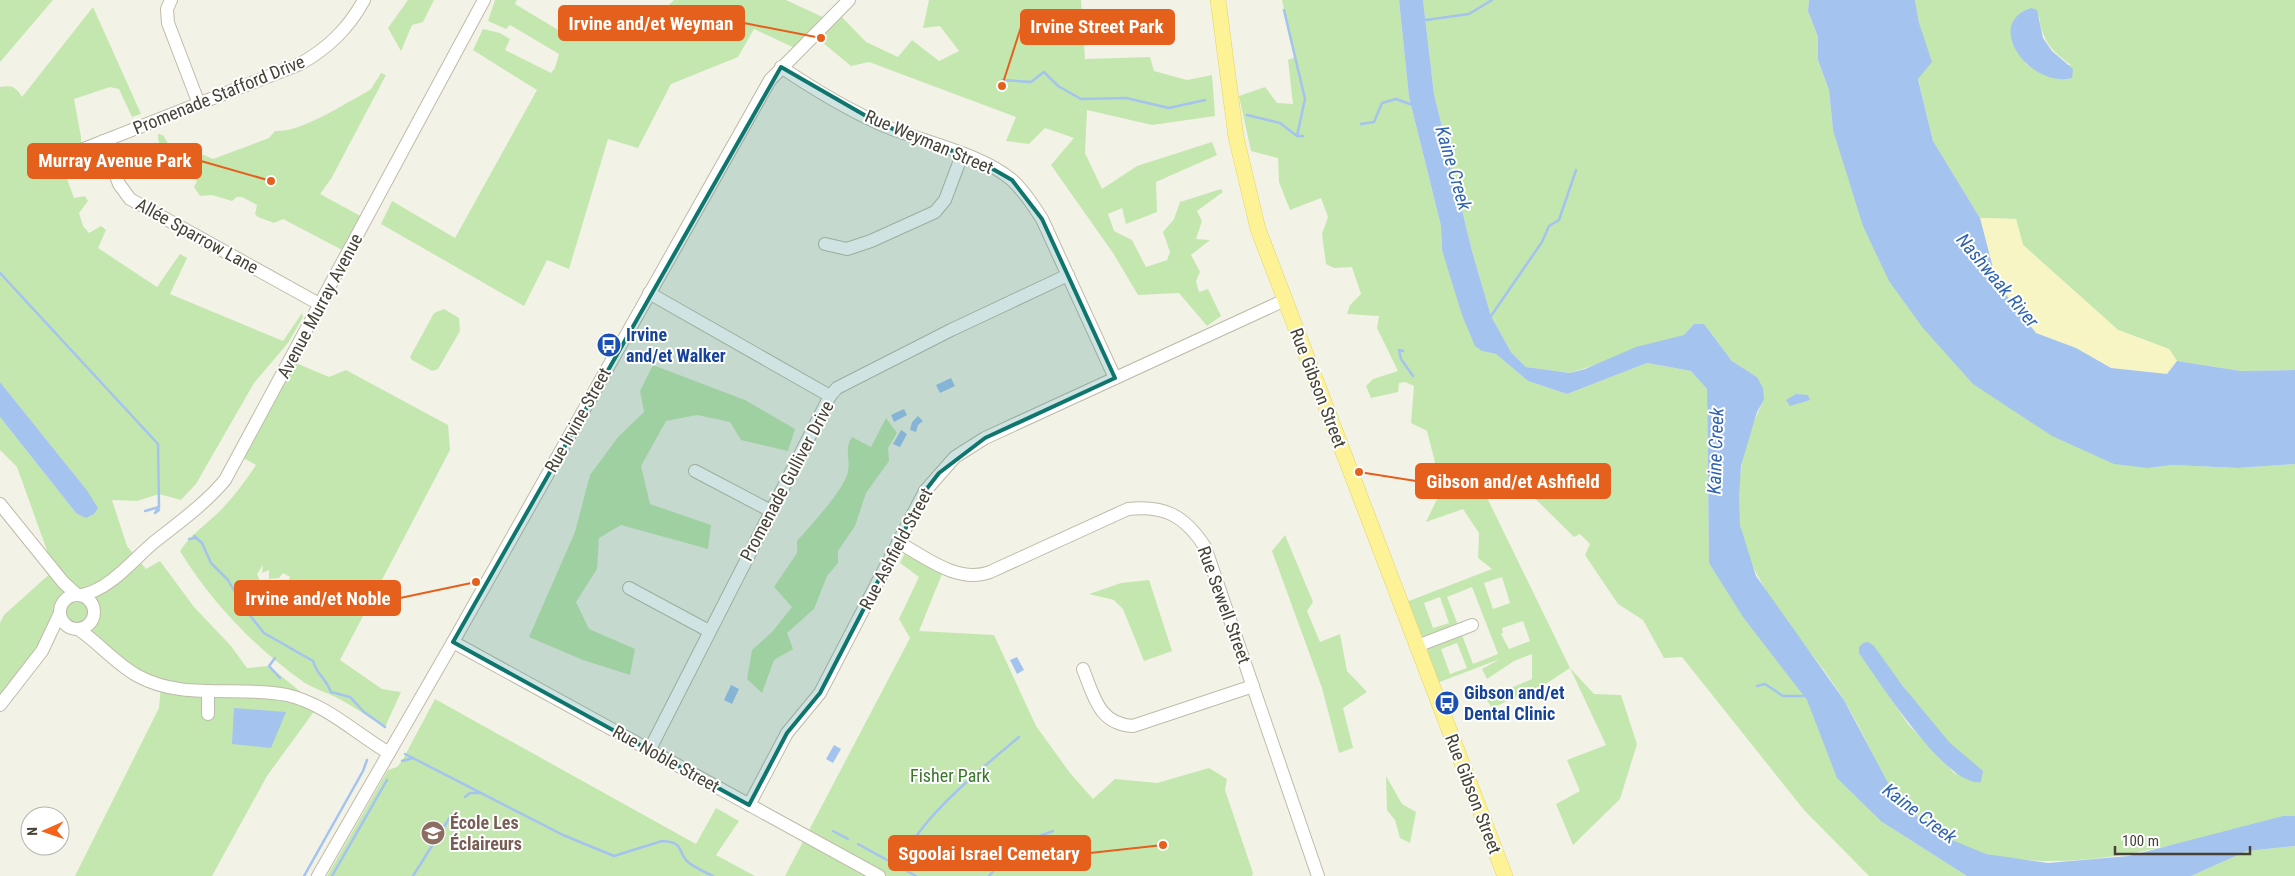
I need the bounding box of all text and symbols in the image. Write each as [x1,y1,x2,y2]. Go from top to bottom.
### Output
callout: Irvine and/et Weyman [559,6,744,40]
callout: Irvine Street Park [1021,10,1174,44]
text: Irvine and/et Weyman [569,12,733,35]
text: Irvine Street Park [1030,15,1165,38]
street label: Promenade Stafford Drive [130,50,308,139]
street label: Rue Weyman Street [862,105,996,178]
water label: Kaine Creek [1431,123,1477,214]
callout: Murray Avenue Park [28,144,201,178]
text: Murray Avenue Park [38,149,193,172]
street label: Allée Sparrow Lane [132,193,262,278]
water label: Nashwaak River [1952,229,2044,332]
street label: Avenue Murray Avenue [273,230,367,382]
place label: Irvine and/et Walker [626,324,726,366]
street label: Rue Gibson Street [1286,325,1351,451]
bus stop icon: Irvine and/et Walker [596,332,622,358]
street label: Rue Irvine Street [540,364,615,476]
street label: Promenade Gulliver Drive [735,397,838,564]
water label: Kaine Creek [1702,407,1729,495]
callout: Gibson and/et Ashfield [1416,464,1610,498]
text: Gibson and/et Ashfield [1426,470,1600,493]
street label: Rue Ashfield Street [855,484,936,613]
street label: Rue Sewell Street [1194,543,1255,666]
callout: Irvine and/et Noble [235,581,400,615]
text: Irvine and/et Noble [245,587,391,610]
place label: Gibson and/et Dental Clinic [1464,682,1565,724]
bus stop icon: Gibson and/et Dental Clinic [1434,690,1460,716]
street label: Rue Noble Street [609,721,723,797]
street label: Rue Gibson Street [1441,731,1506,857]
park label: Fisher Park [910,765,990,786]
water label: Kaine Creek [1878,778,1962,849]
north arrow [20,806,70,856]
place label: École Les Éclaireurs [450,812,522,854]
school or university icon: École Les Éclaireurs [420,820,446,846]
scale bar [2115,824,2250,856]
text: N [24,827,40,836]
text: 100 m [2122,832,2159,850]
callout: Sgoolai Israel Cemetary [889,836,1090,870]
text: Sgoolai Israel Cemetary [898,842,1080,865]

